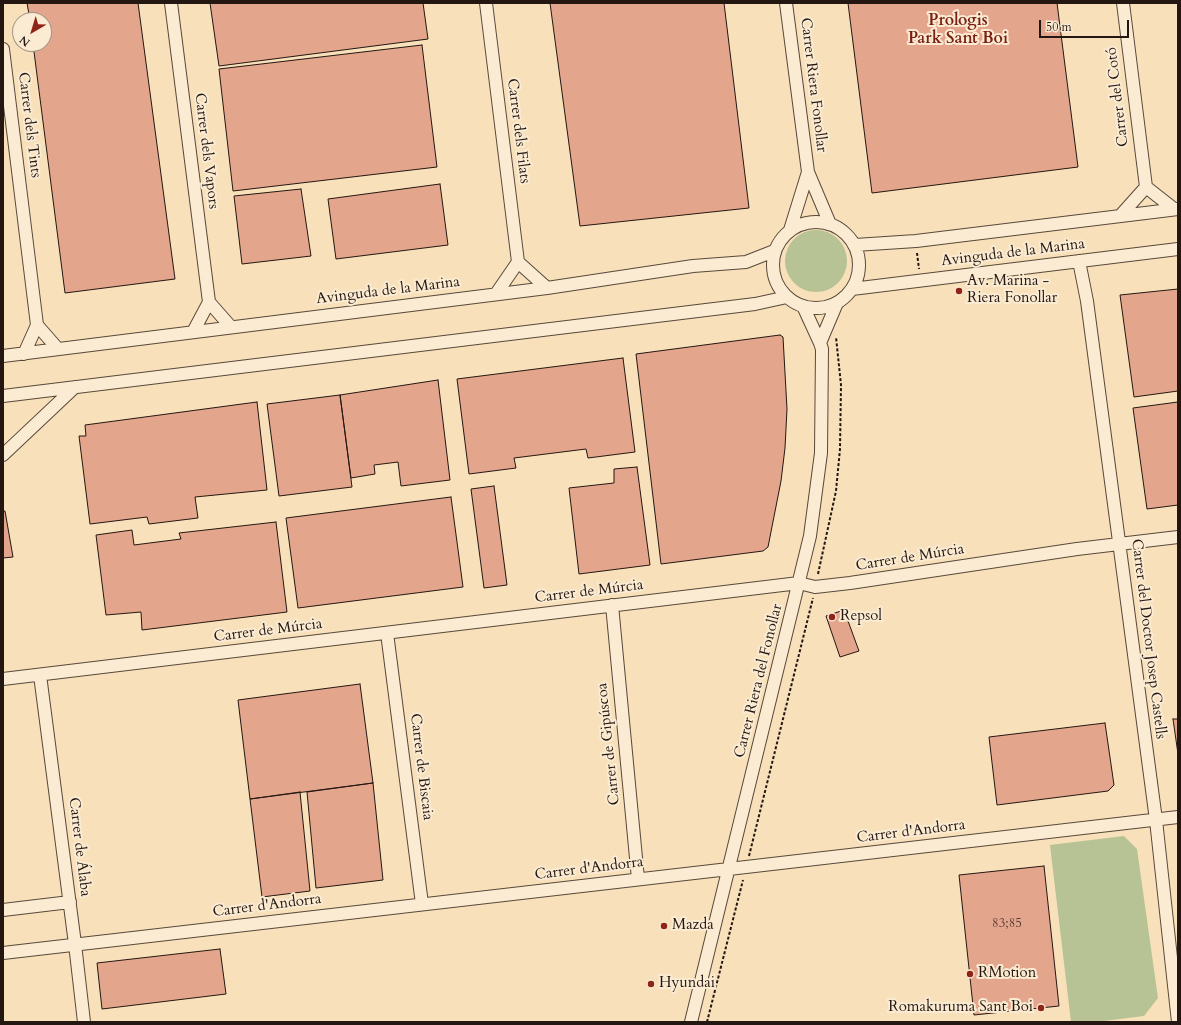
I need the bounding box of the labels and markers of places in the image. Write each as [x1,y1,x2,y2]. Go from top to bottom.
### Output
place label: Av. Marina - Riera Fonollar [967,273,1057,308]
marker: Av. Marina - Riera Fonollar [954,286,964,296]
place label: Repsol [840,608,882,626]
marker: Repsol [827,612,837,622]
place label: Mazda [672,917,714,935]
marker: Mazda [659,921,669,931]
place label: RMotion [978,965,1036,983]
marker: RMotion [965,969,975,979]
place label: Hyundai [659,975,715,993]
marker: Hyundai [646,979,656,989]
place label: Romakuruma Sant Boi [888,999,1033,1017]
marker: Romakuruma Sant Boi [1036,1003,1046,1013]

